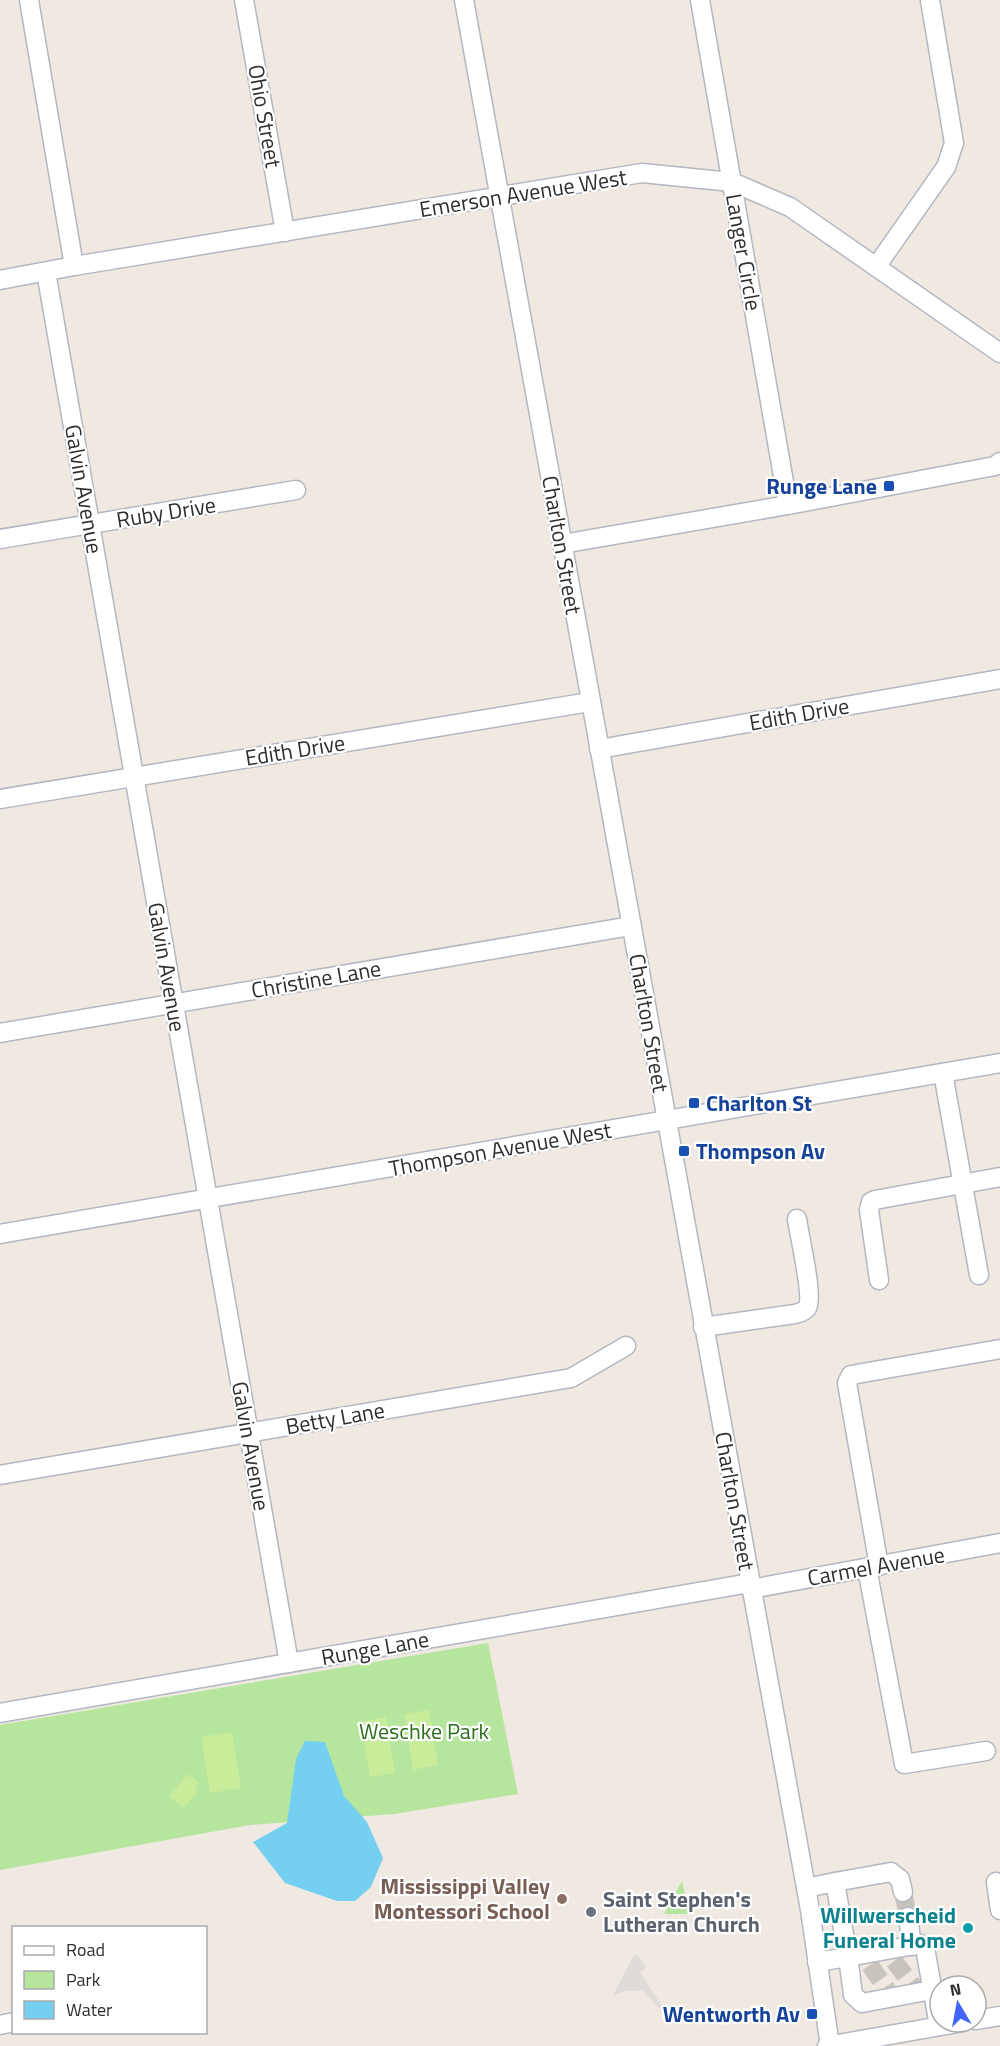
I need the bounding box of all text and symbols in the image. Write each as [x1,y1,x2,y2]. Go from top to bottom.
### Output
street label: Ohio Street [239,62,291,171]
street label: Emerson Avenue West [417,160,629,226]
street label: Langer Circle [717,191,771,313]
street label: Galvin Avenue [56,422,112,556]
place label: Runge Lane [766,469,877,503]
street label: Charlton Street [533,473,591,617]
marker: Runge Lane [882,479,896,493]
street label: Ruby Drive [114,487,218,537]
street label: Edith Drive [746,688,852,740]
street label: Edith Drive [243,725,347,775]
street label: Galvin Avenue [139,900,195,1034]
street label: Christine Lane [248,951,384,1007]
street label: Charlton Street [620,951,678,1095]
place label: Charlton St [706,1086,812,1120]
marker: Charlton St [687,1096,701,1110]
street label: Thompson Avenue West [386,1113,614,1185]
place label: Thompson Av [696,1134,825,1168]
marker: Thompson Av [677,1144,691,1158]
street label: Galvin Avenue [223,1379,279,1513]
street label: Betty Lane [283,1393,387,1443]
street label: Charlton Street [706,1429,764,1573]
street label: Carmel Avenue [805,1537,947,1595]
street label: Runge Lane [319,1622,431,1674]
park label: Weschke Park [359,1714,490,1748]
place label: Mississippi Valley Montessori School [374,1869,550,1928]
place label: Saint Stephen's Lutheran Church [603,1882,760,1941]
marker: Mississippi Valley Montessori School [555,1892,569,1906]
place label: Willwerscheid Funeral Home [820,1898,956,1957]
marker: Saint Stephen's Lutheran Church [584,1905,598,1919]
marker: Willwerscheid Funeral Home [961,1921,975,1935]
legend [12,1926,207,2034]
text: Road [66,1936,105,1963]
text: Park [66,1966,101,1993]
north arrow [928,1974,988,2034]
text: N [948,1976,963,2002]
text: Water [66,1996,112,2023]
place label: Wentworth Av [663,1997,800,2031]
marker: Wentworth Av [805,2007,819,2021]

